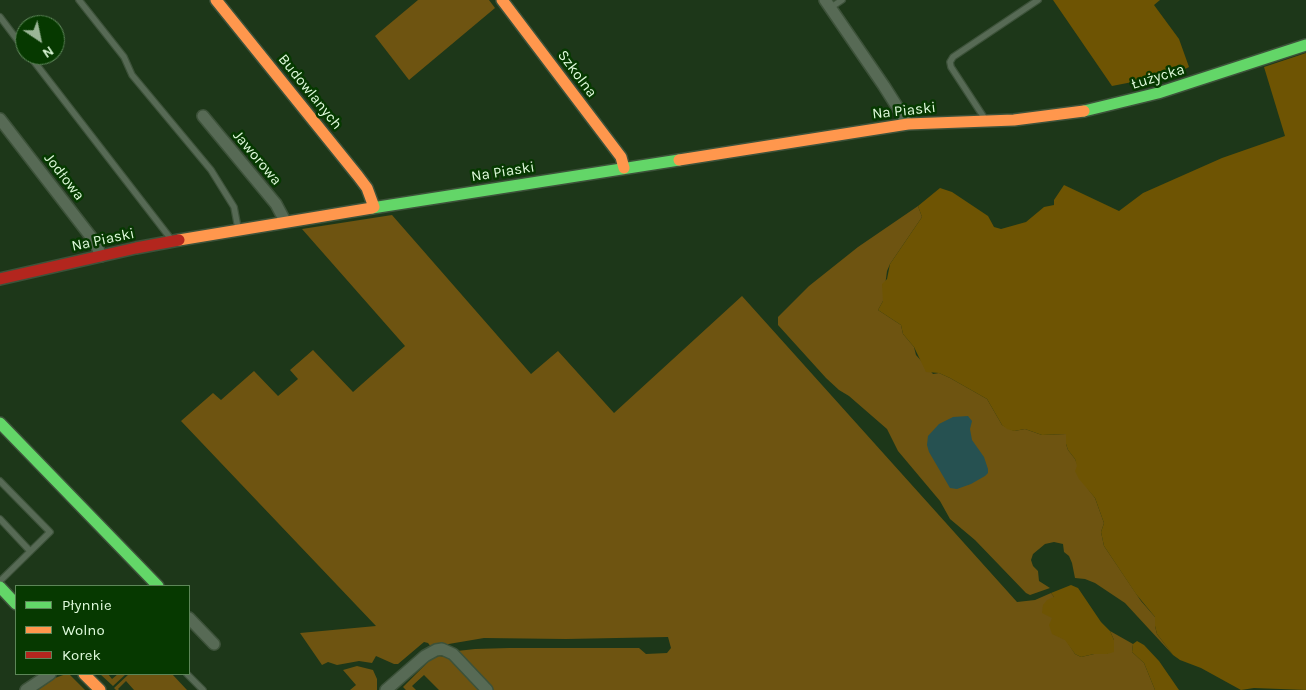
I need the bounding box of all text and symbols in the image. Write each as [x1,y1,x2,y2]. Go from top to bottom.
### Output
north arrow [15,15,65,65]
text: N [39,42,57,62]
street label: Szkolna [553,47,601,101]
street label: Budowlanych [274,51,346,133]
street label: Łużycka [1129,60,1187,94]
street label: Na Piaski [871,99,937,123]
street label: Jaworowa [229,127,285,189]
street label: Jodłowa [40,150,88,204]
street label: Na Piaski [470,158,536,186]
street label: Na Piaski [70,225,136,255]
legend [15,585,190,675]
text: Płynnie [62,596,112,614]
text: Wolno [62,621,105,639]
text: Korek [62,646,101,664]

